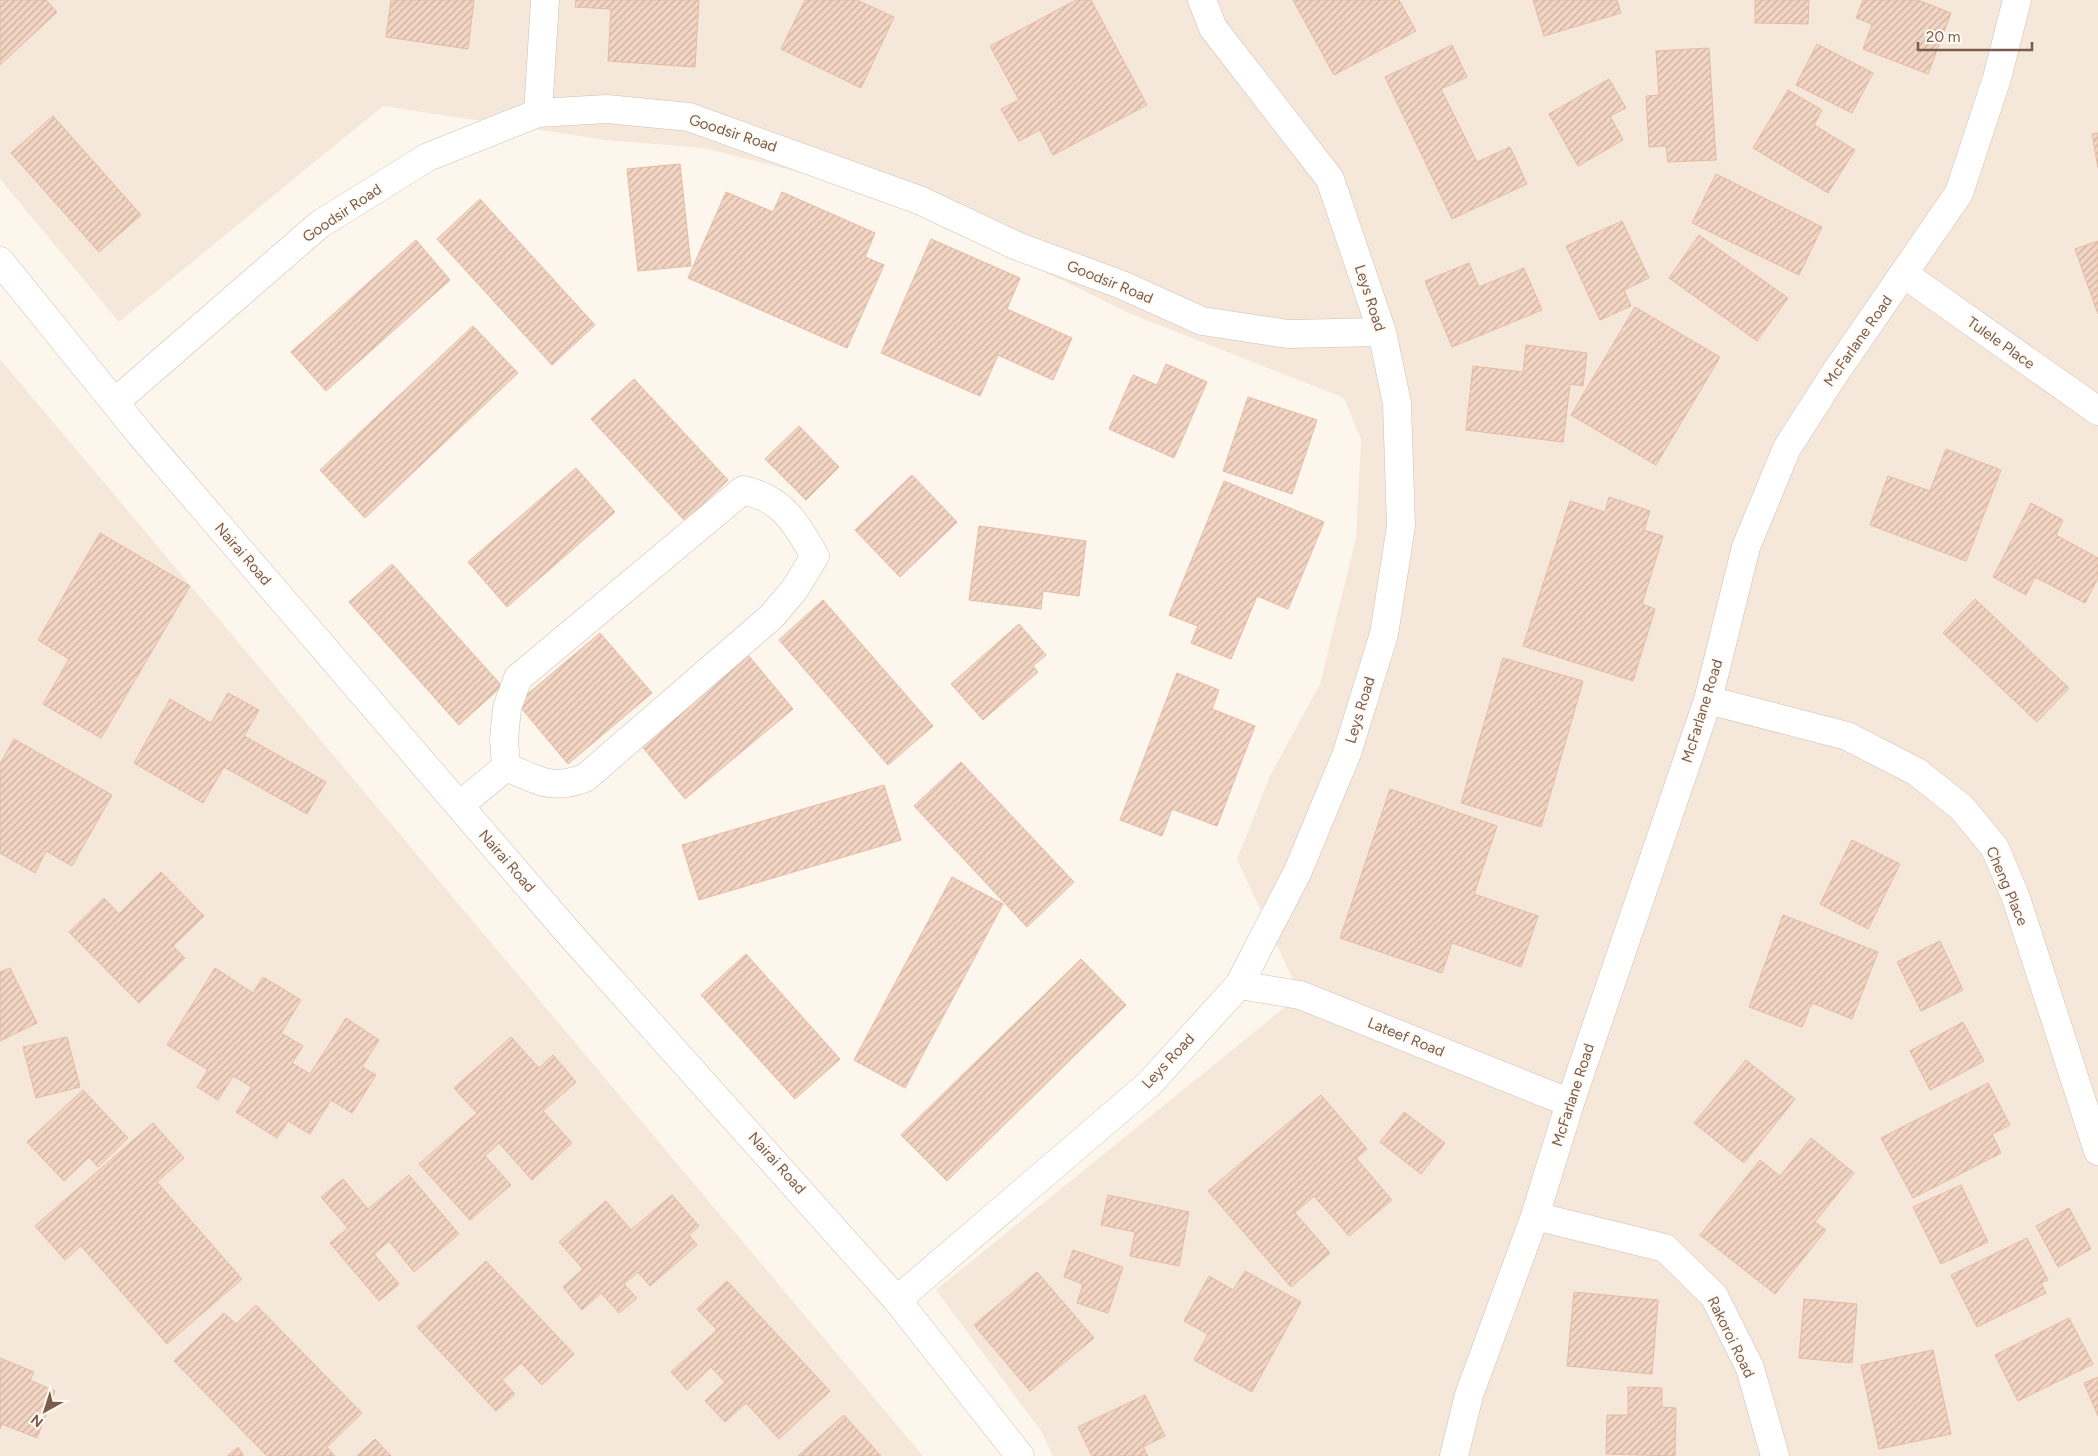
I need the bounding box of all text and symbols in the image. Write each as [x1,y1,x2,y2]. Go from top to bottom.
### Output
scale bar [1918,20,2032,52]
text: 20 m [1926,28,1960,46]
street label: Goodsir Road [687,110,779,156]
street label: Goodsir Road [299,180,385,246]
street label: Goodsir Road [1064,257,1156,307]
street label: Leys Road [1351,262,1389,334]
street label: McFarlane Road [1820,292,1896,390]
street label: Tulele Place [1964,313,2038,373]
street label: Nairai Road [211,519,275,589]
street label: McFarlane Road [1678,657,1726,765]
street label: Leys Road [1341,674,1379,746]
street label: Nairai Road [475,826,539,896]
street label: Cheng Place [1982,844,2032,928]
street label: Lateef Road [1365,1013,1447,1061]
street label: Leys Road [1138,1030,1198,1092]
street label: McFarlane Road [1548,1041,1598,1149]
street label: Nairai Road [744,1128,810,1198]
street label: Rakoroi Road [1704,1293,1758,1381]
north arrow [20,1386,70,1436]
text: N [28,1411,47,1431]

